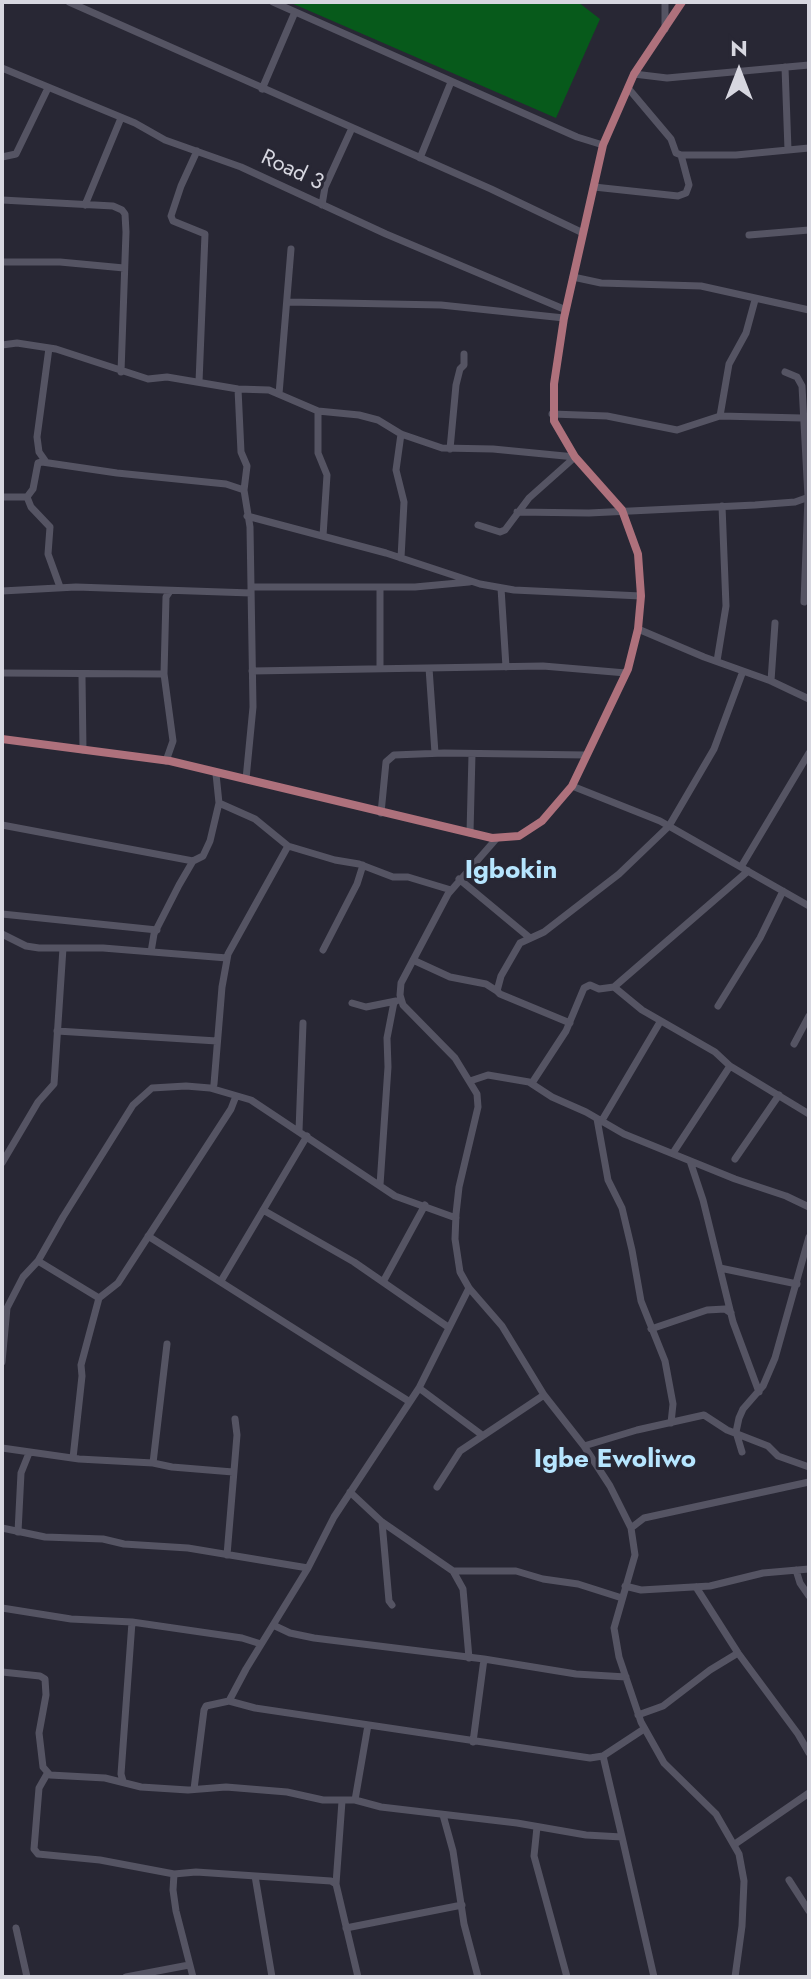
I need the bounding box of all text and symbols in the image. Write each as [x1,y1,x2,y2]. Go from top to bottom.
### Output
north arrow [699,32,779,112]
text: N [730,32,748,64]
street label: Road 3 [256,145,328,197]
district label: Igbokin [465,856,557,888]
district label: Igbe Ewoliwo [534,1445,696,1477]

